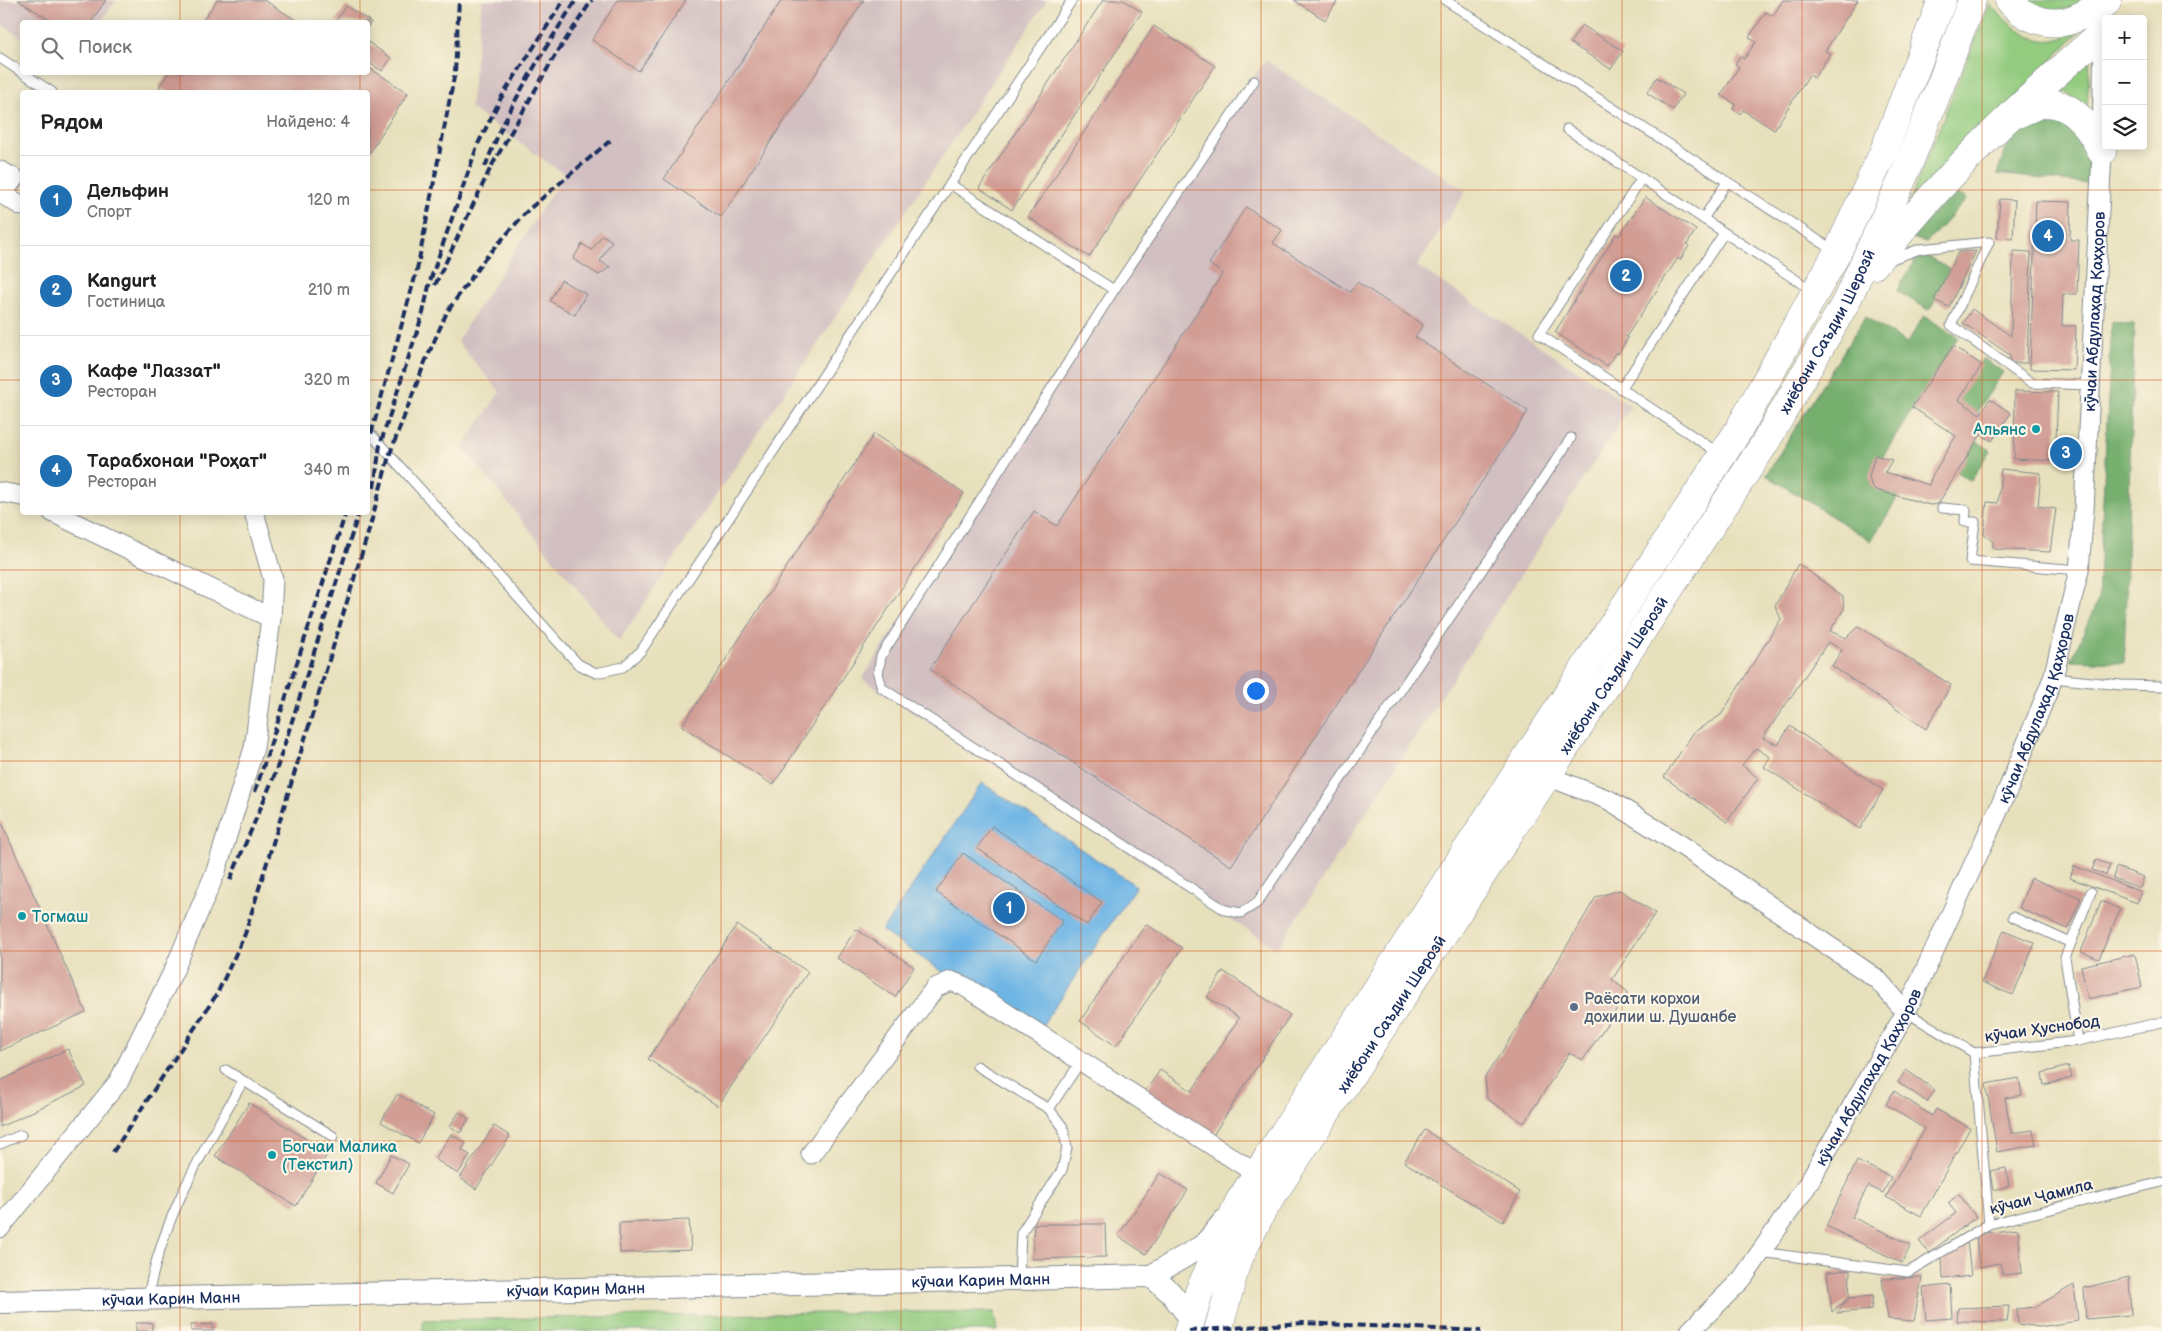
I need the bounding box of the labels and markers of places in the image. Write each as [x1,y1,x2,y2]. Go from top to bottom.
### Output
pin: 4 [2032,217,2064,255]
pin: 2 [1610,257,1642,295]
place label: Альянс [1973,421,2026,440]
marker: Альянс [2030,423,2042,435]
pin: 3 [2050,434,2082,472]
pin: 1 [993,889,1025,927]
place label: Тогмаш [32,908,88,927]
marker: Тогмаш [16,910,28,922]
place label: Раёсати корхои дохилии ш. Душанбе [1584,990,1736,1027]
marker: Раёсати корхои дохилии ш. Душанбе [1568,1001,1580,1013]
place label: Богчаи Малика (Текстил) [282,1138,398,1175]
marker: Богчаи Малика (Текстил) [266,1149,278,1161]

